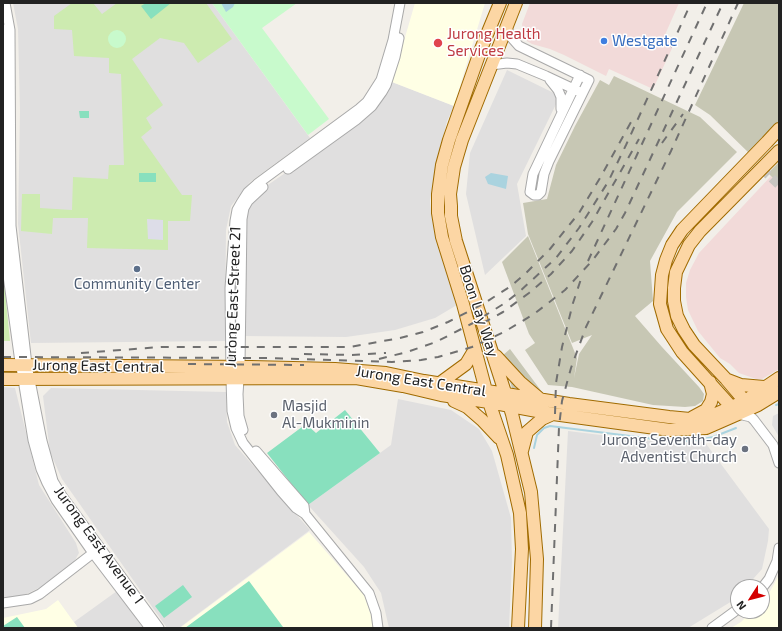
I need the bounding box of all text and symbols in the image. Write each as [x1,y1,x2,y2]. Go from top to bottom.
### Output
place label: Jurong Health Services [447,25,541,60]
place label: Westgate [612,32,678,50]
marker: Westgate [599,36,609,46]
marker: Jurong Health Services [432,37,444,49]
street label: Jurong East Street 21 [222,226,244,368]
street label: Boon Lay Way [456,263,502,359]
marker: Community Center [132,264,142,274]
place label: Community Center [74,275,200,293]
street label: Jurong East Central [32,356,164,376]
street label: Jurong East Central [355,362,487,400]
place label: Masjid Al-Mukminin [282,397,370,432]
marker: Masjid Al-Mukminin [269,410,279,420]
place label: Jurong Seventh-day Adventist Church [602,431,737,466]
marker: Jurong Seventh-day Adventist Church [740,444,750,454]
street label: Jurong East Avenue 1 [50,483,148,607]
north arrow [730,579,770,619]
text: N [733,599,748,613]

